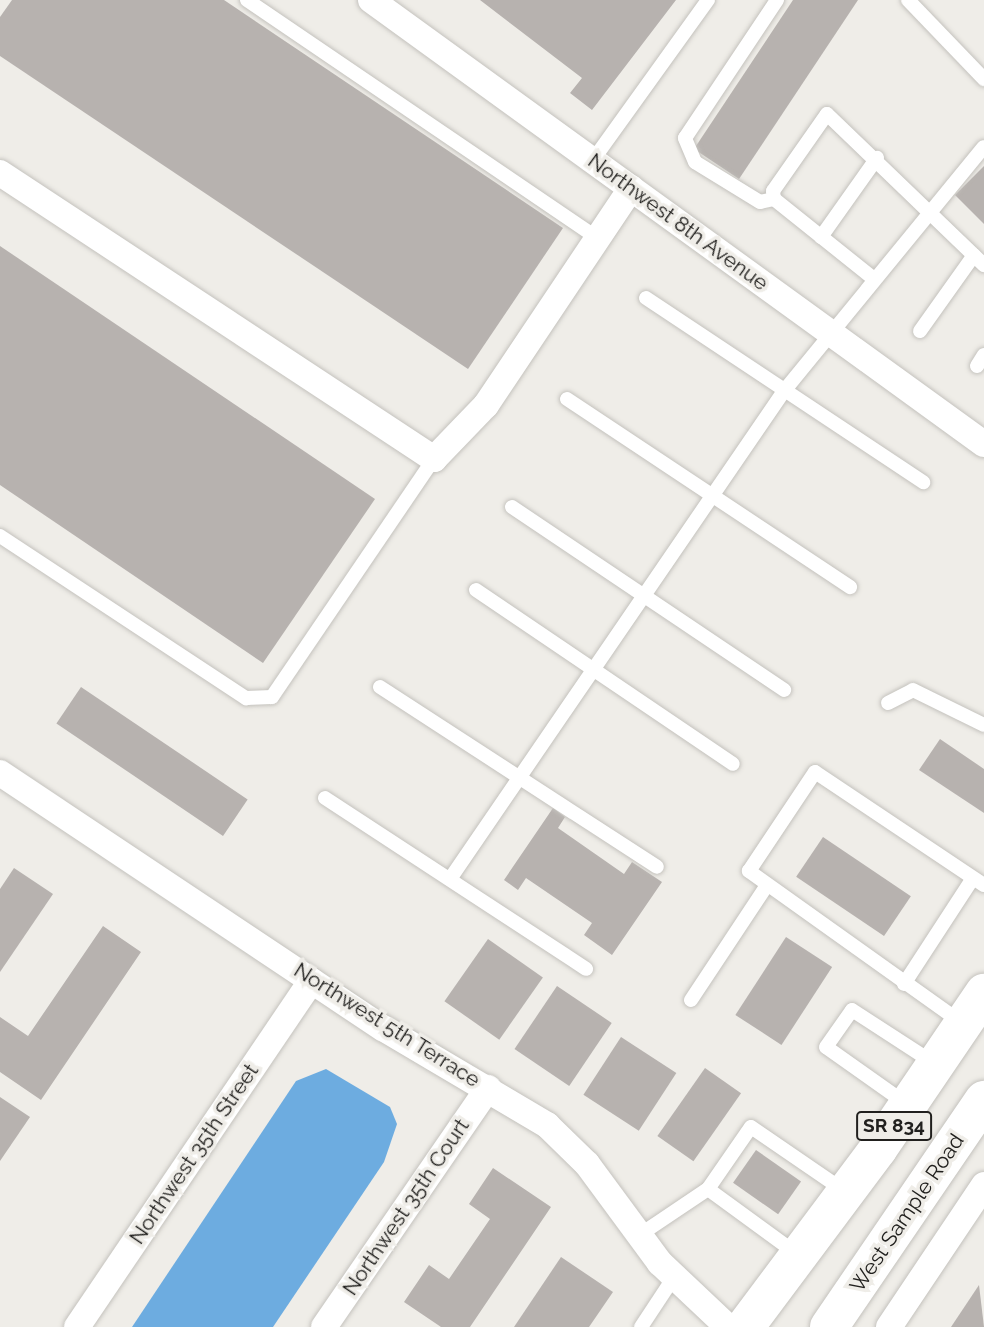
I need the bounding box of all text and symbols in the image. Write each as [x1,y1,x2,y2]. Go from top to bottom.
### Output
street label: Northwest 8th Avenue [583,148,773,296]
street label: Northwest 5th Terrace [289,957,485,1093]
street label: Northwest 35th Street [124,1059,264,1249]
road number: SR 834 [856,1110,932,1142]
street label: Northwest 35th Court [338,1114,474,1300]
street label: West Sample Road [845,1129,969,1297]

